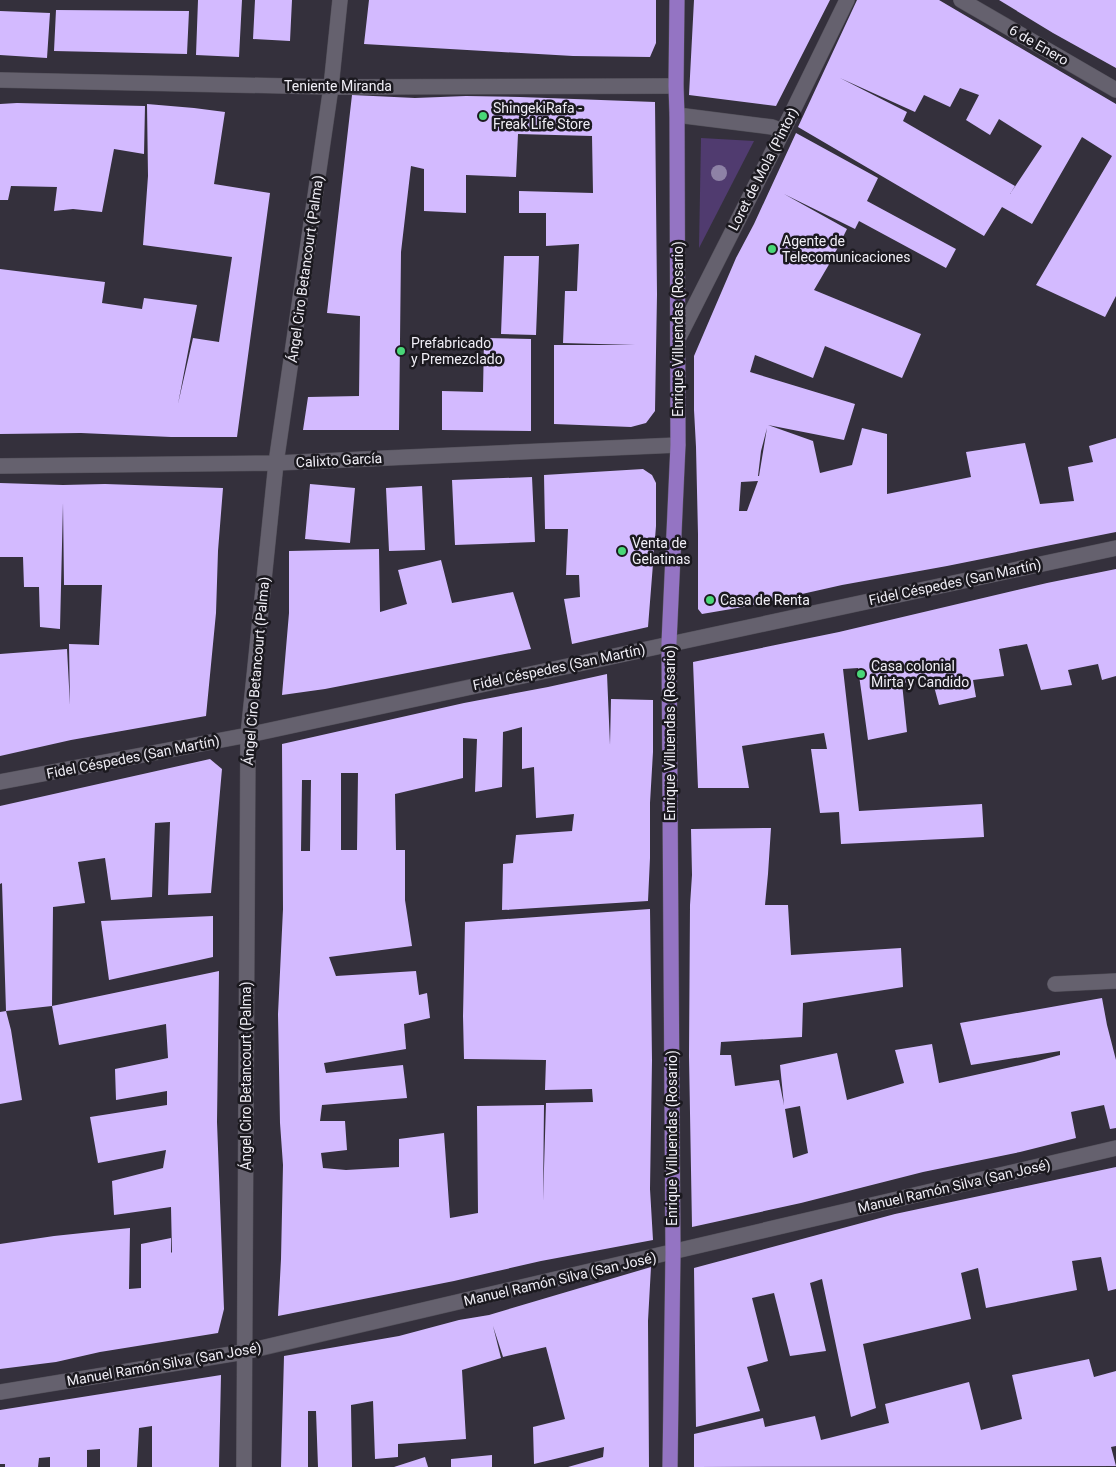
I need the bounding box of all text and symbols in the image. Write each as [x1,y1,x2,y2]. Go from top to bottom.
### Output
street label: 6 de Enero [1006,22,1072,68]
street label: Teniente Miranda [284,78,392,94]
place label: ShingekiRafa - Freak Life Store [493,100,590,132]
street label: Loret de Mola (Pintor) [725,105,802,234]
marker: ShingekiRafa - Freak Life Store [477,110,489,122]
street label: Ángel Ciro Betancourt (Palma) [283,174,327,364]
place label: Agente de Telecomunicaciones [782,233,910,265]
street label: Enrique Villuendas (Rosario) [670,241,687,417]
marker: Agente de Telecomunicaciones [766,243,778,255]
place label: Prefabricado y Premezclado [411,335,503,367]
marker: Prefabricado y Premezclado [395,345,407,357]
street label: Calixto García [295,450,383,470]
place label: Venta de Gelatinas [632,535,691,567]
marker: Venta de Gelatinas [616,545,628,557]
street label: Fidel Céspedes (San Martín) [867,556,1043,609]
street label: Ángel Ciro Betancourt (Palma) [239,576,273,766]
place label: Casa de Renta [720,592,810,608]
marker: Casa de Renta [704,594,716,606]
street label: Fidel Céspedes (San Martín) [471,641,647,694]
street label: Enrique Villuendas (Rosario) [662,645,679,821]
place label: Casa colonial Mirta y Candido [871,658,969,690]
marker: Casa colonial Mirta y Candido [855,668,867,680]
street label: Fidel Céspedes (San Martín) [45,732,221,783]
street label: Ángel Ciro Betancourt (Palma) [237,981,255,1171]
street label: Enrique Villuendas (Rosario) [664,1050,681,1226]
street label: Manuel Ramón Silva (San José) [856,1156,1052,1217]
street label: Manuel Ramón Silva (San José) [462,1249,658,1310]
street label: Manuel Ramón Silva (San José) [65,1339,263,1390]

